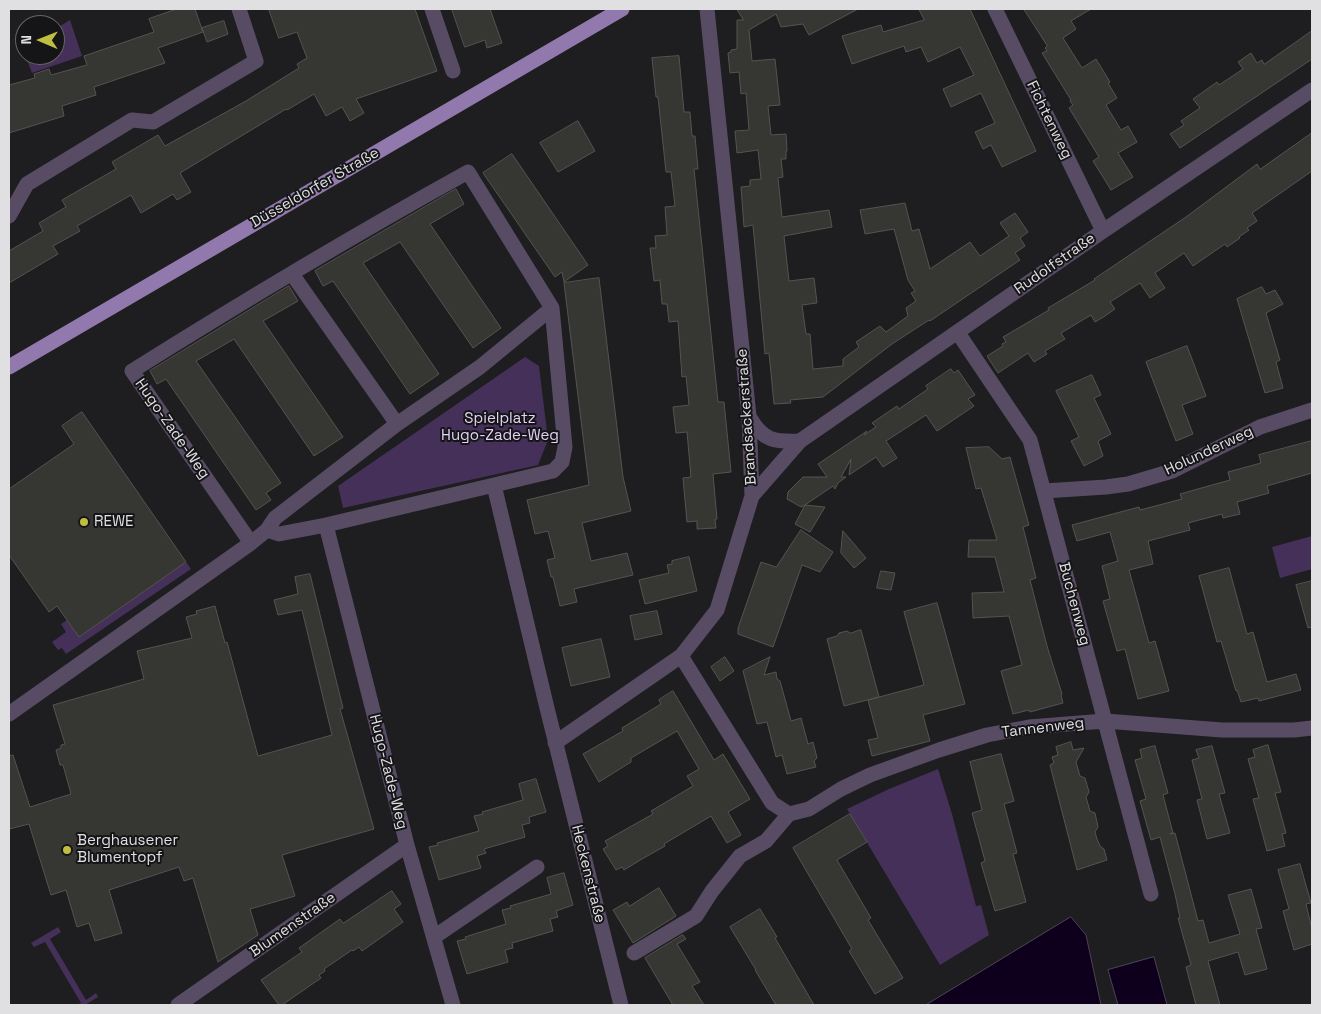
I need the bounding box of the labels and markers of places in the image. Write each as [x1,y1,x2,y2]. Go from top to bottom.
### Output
place label: REWE [94,513,133,531]
marker: REWE [78,516,90,528]
place label: Berghausener Blumentopf [77,832,178,867]
marker: Berghausener Blumentopf [61,844,73,856]

